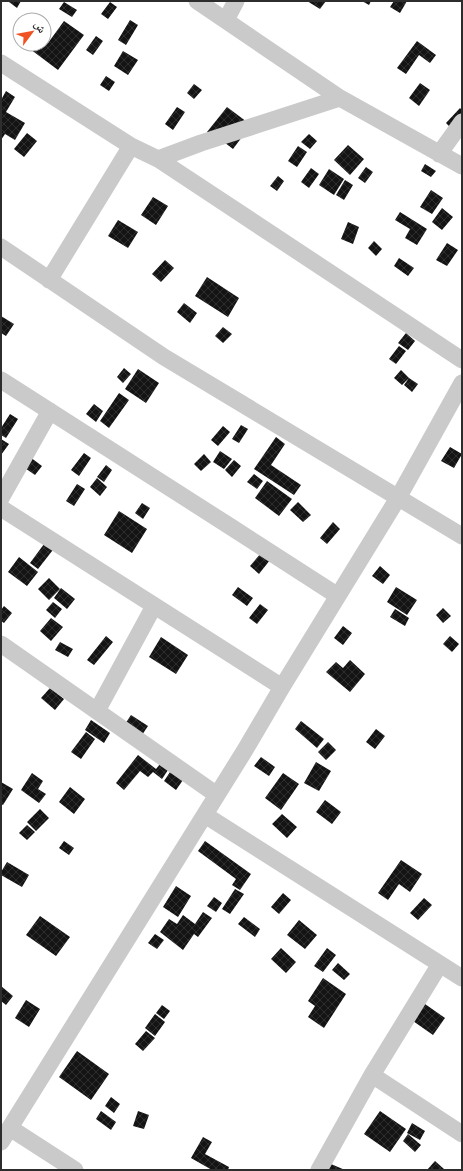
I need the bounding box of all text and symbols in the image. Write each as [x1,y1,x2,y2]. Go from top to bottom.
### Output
north arrow [12,12,52,52]
text: ش [31,18,50,36]

